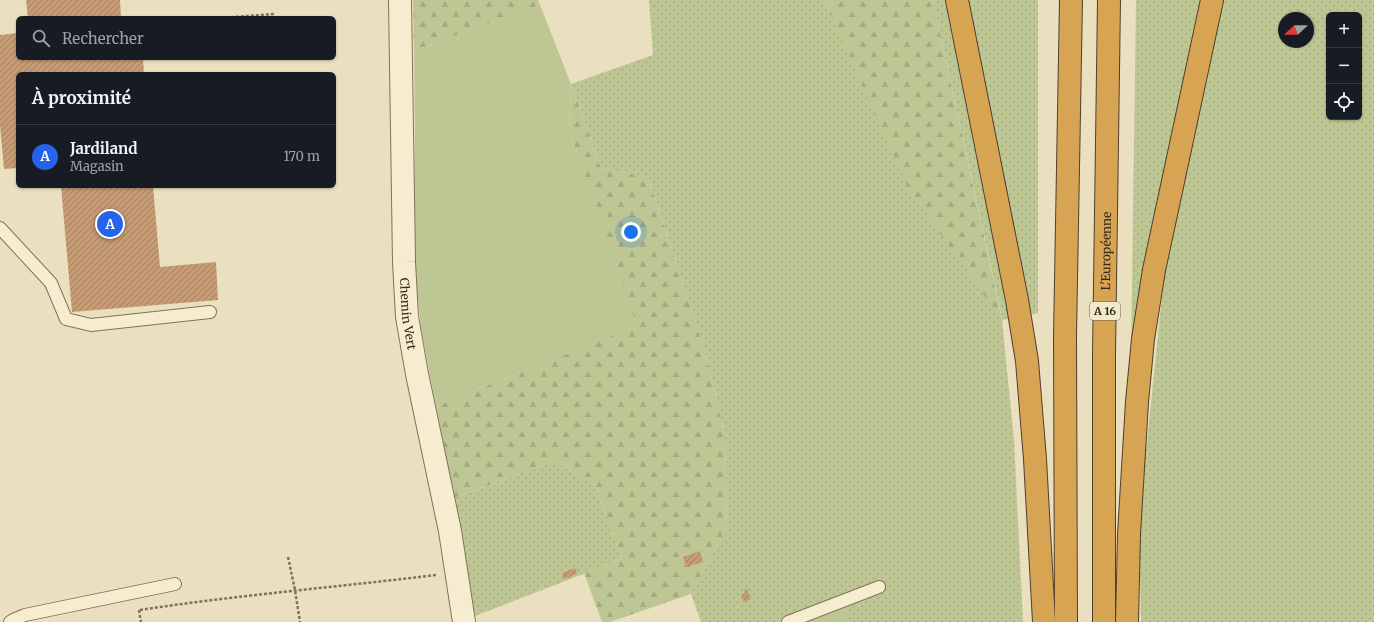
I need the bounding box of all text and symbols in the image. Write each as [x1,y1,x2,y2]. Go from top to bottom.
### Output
north arrow [1278,12,1314,48]
map controls [1326,12,1362,120]
button: + [1326,12,1362,48]
search box [16,16,336,60]
icon: search [30,27,52,49]
text: Rechercher [62,29,144,48]
button: − [1326,48,1362,84]
button: locate [1326,84,1362,120]
text: À proximité [32,87,131,109]
text: Jardiland [70,139,138,158]
text: A [40,148,50,165]
text: 170 m [283,148,320,165]
text: Magasin [70,158,124,175]
pin: A [97,209,123,239]
street label: L'Européenne [1097,211,1114,291]
your location [621,222,641,242]
street label: Chemin Vert [397,277,420,351]
road number: A 16 [1090,302,1120,320]

